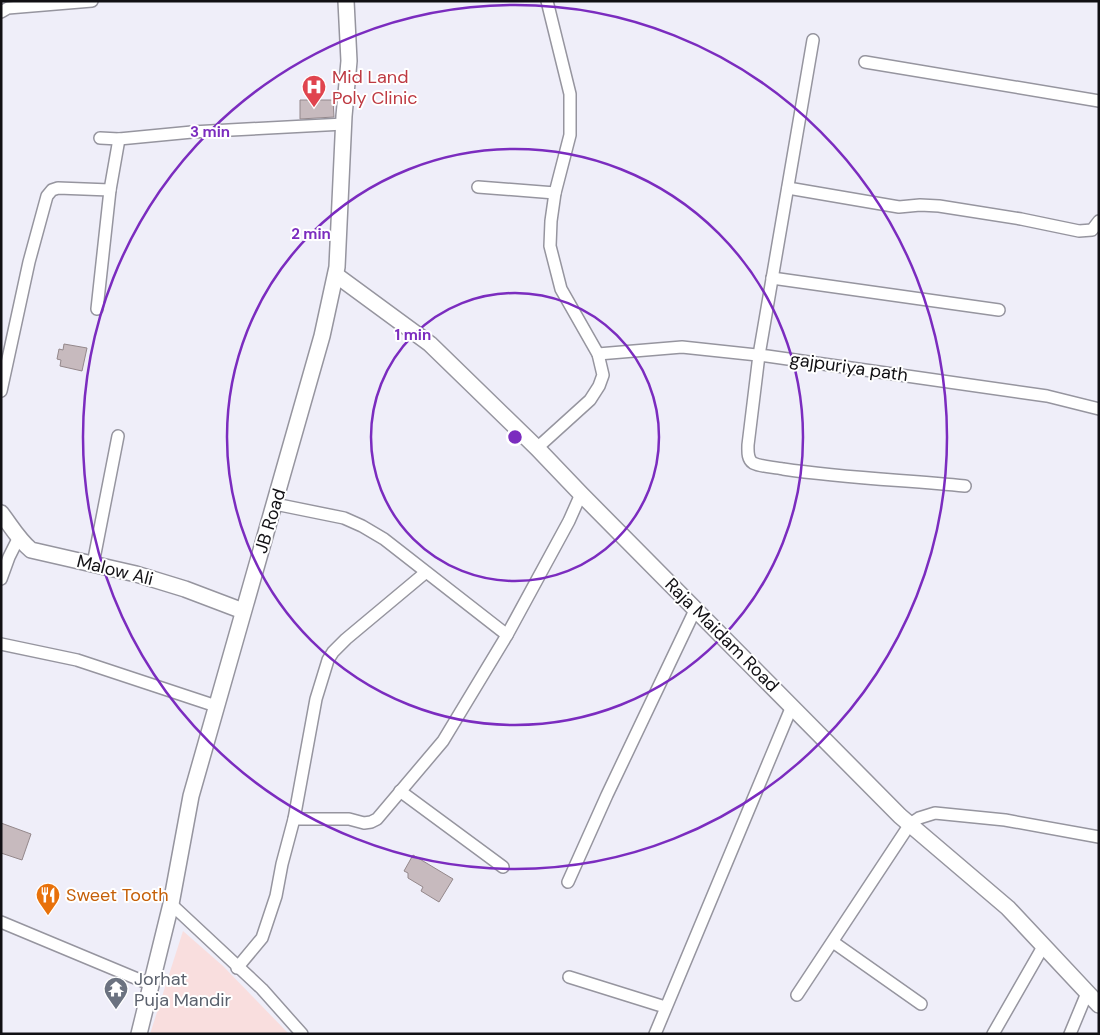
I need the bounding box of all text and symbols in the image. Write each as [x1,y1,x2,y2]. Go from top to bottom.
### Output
place label: Mid Land Poly Clinic [332,65,418,110]
hospital icon: Mid Land Poly Clinic [301,74,327,108]
text: 3 min [190,122,230,142]
text: 2 min [291,224,331,244]
text: 1 min [395,325,431,345]
street label: gajpuriya path [788,347,910,387]
centre of rings [506,428,524,446]
street label: JB Road [249,486,291,556]
street label: Malow Ali [74,549,156,591]
street label: Raja Maidam Road [660,573,784,697]
restaurant icon: Sweet Tooth [35,882,61,916]
place label: Sweet Tooth [66,883,169,907]
place label: Jorhat Puja Mandir [134,967,232,1012]
temple icon: Jorhat Puja Mandir [103,976,129,1010]

